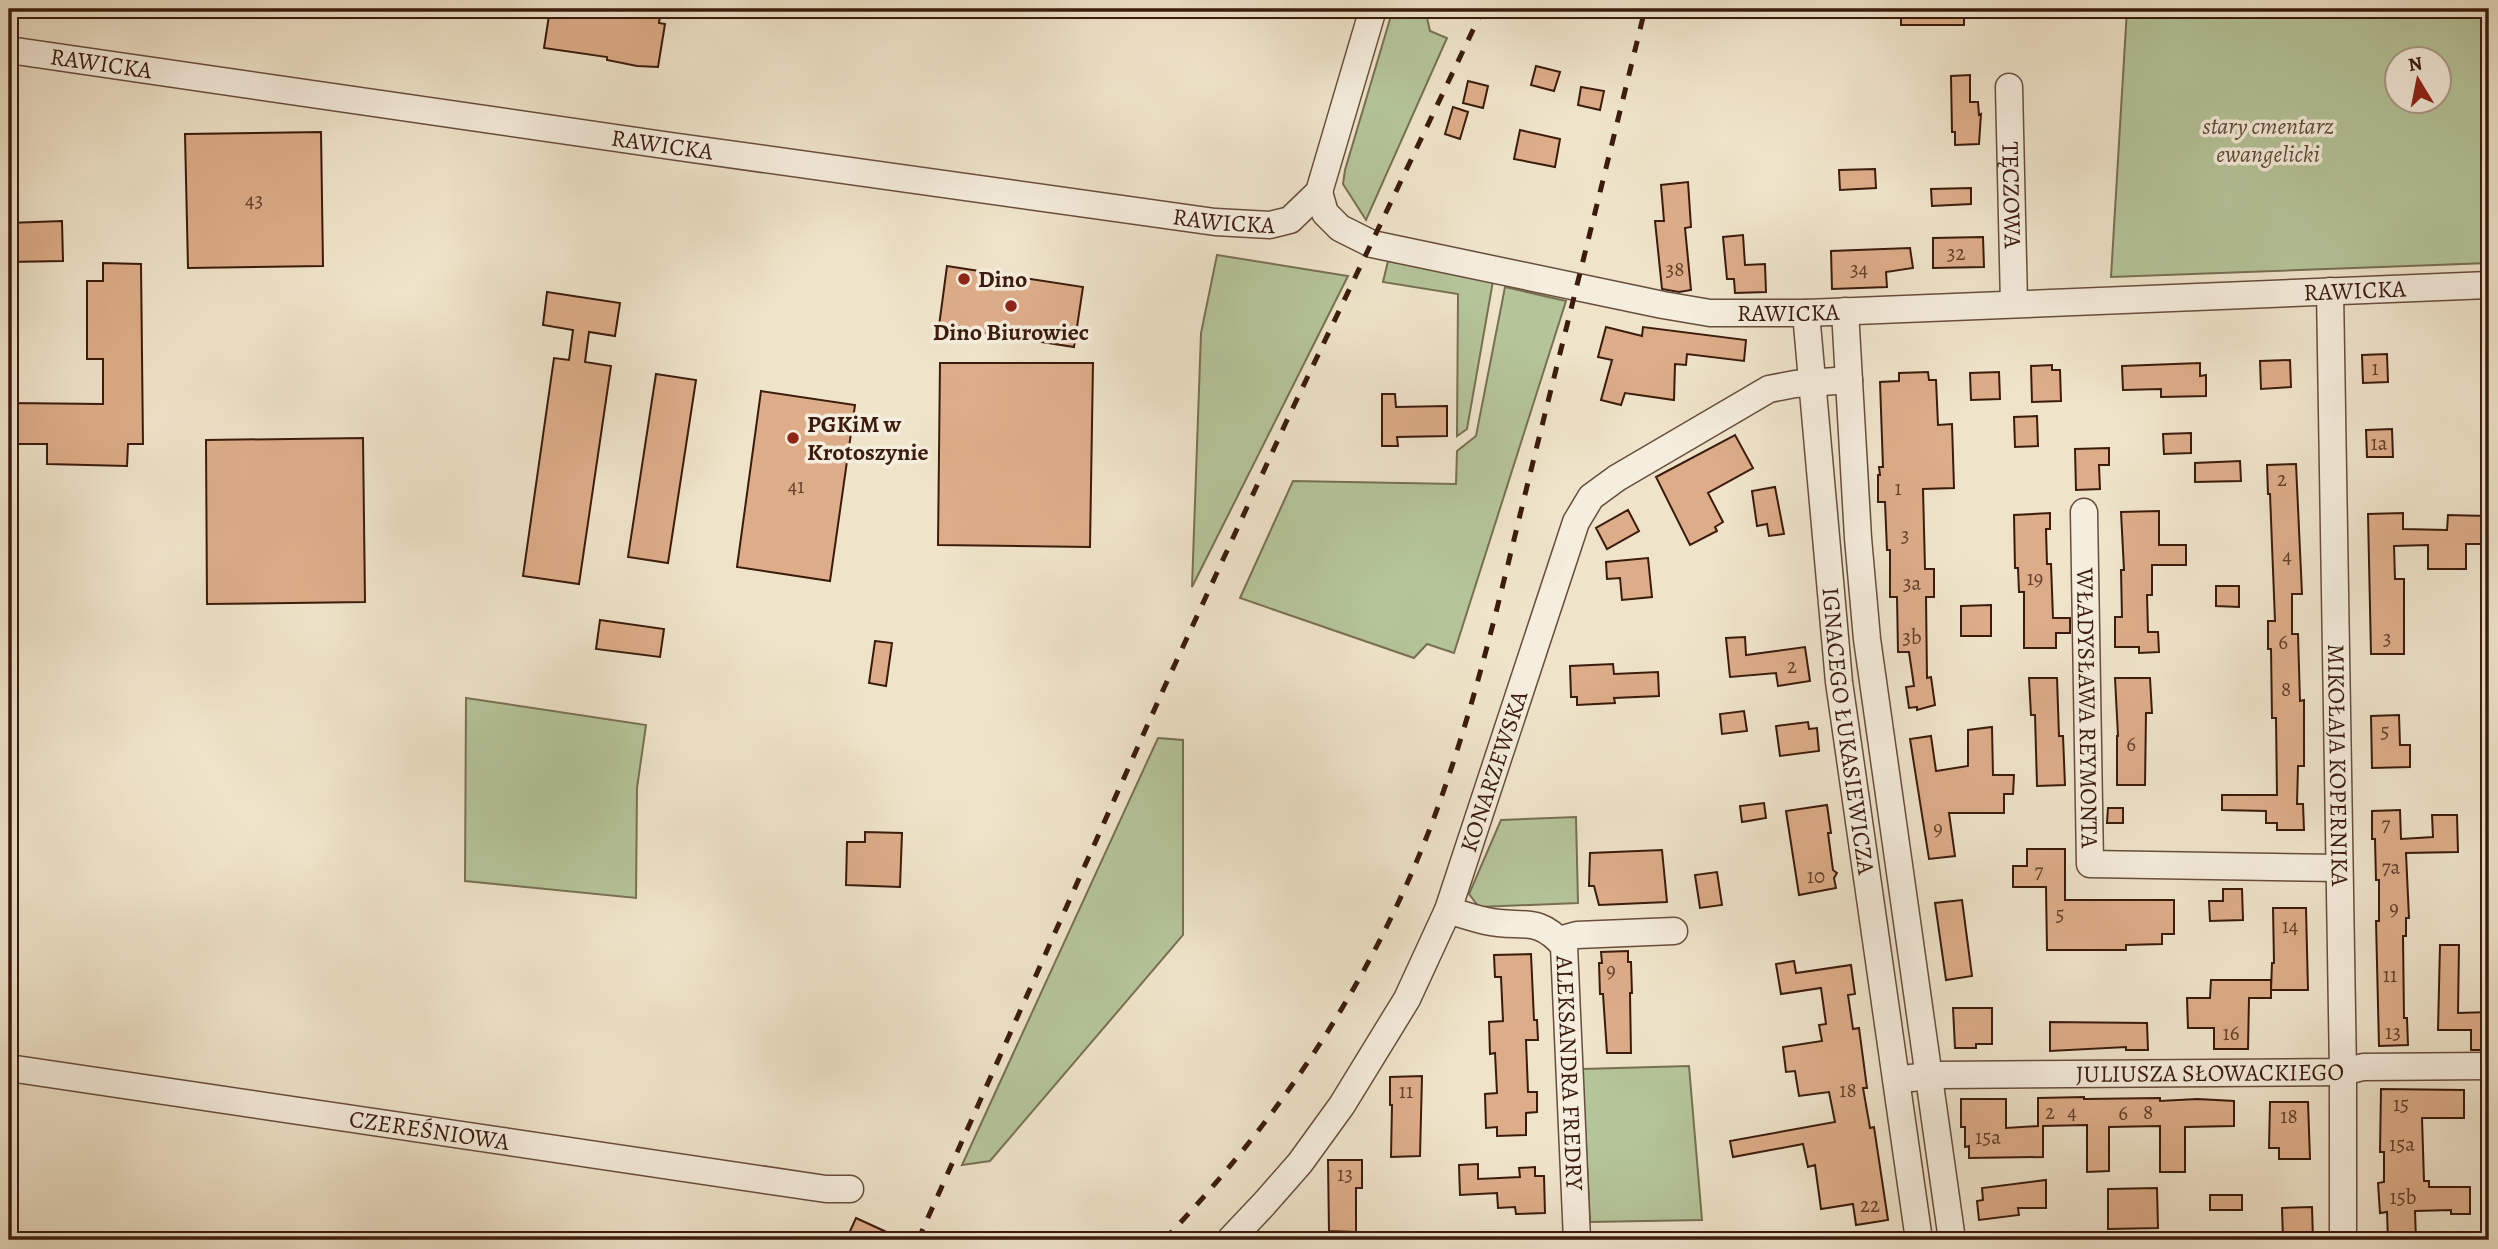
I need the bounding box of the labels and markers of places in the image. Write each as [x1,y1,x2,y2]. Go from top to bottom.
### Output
place label: Dino [978,263,1027,295]
marker: Dino [956,271,972,287]
marker: Dino Biurowiec [1003,298,1019,314]
place label: Dino Biurowiec [933,316,1089,348]
place label: PGKiM w Krotoszynie [807,408,929,468]
marker: PGKiM w Krotoszynie [785,430,801,446]

